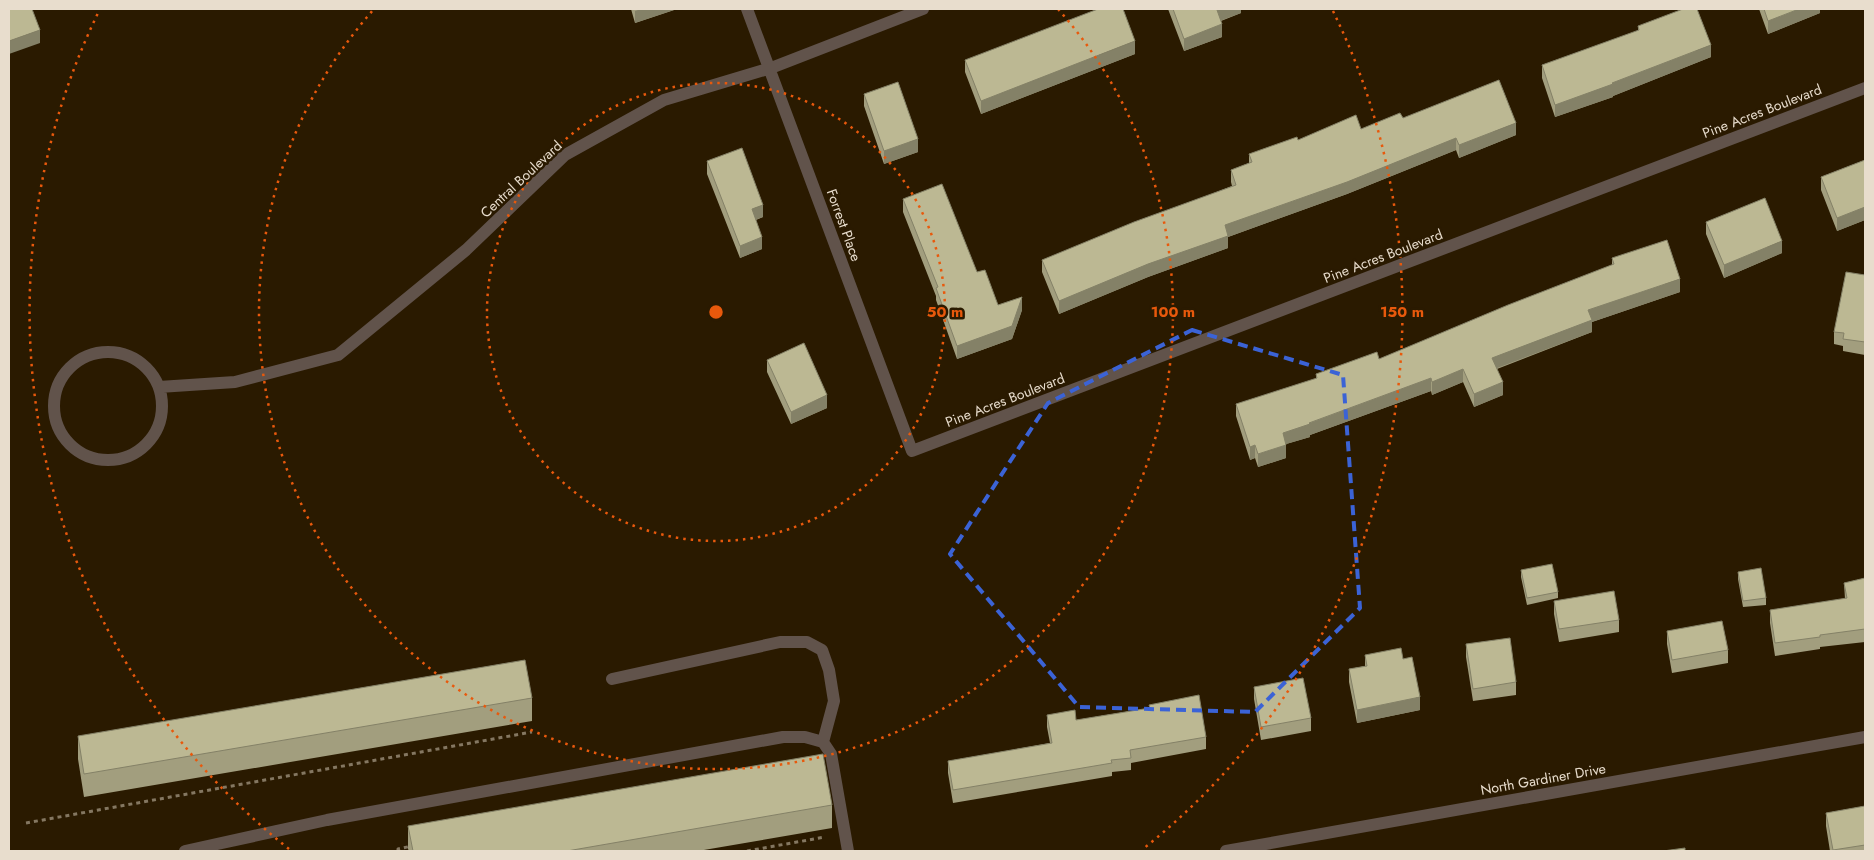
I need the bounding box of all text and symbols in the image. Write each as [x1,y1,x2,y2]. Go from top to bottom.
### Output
street label: Pine Acres Boulevard [1699,79,1825,143]
street label: Central Boulevard [476,136,566,222]
street label: Forrest Place [822,186,866,264]
street label: Pine Acres Boulevard [1320,224,1446,288]
text: 50 m [927,301,963,323]
text: 100 m [1151,301,1195,323]
text: 150 m [1380,301,1424,323]
centre of rings [707,303,725,321]
street label: Pine Acres Boulevard [942,368,1068,432]
street label: North Gardiner Drive [1479,758,1607,800]

